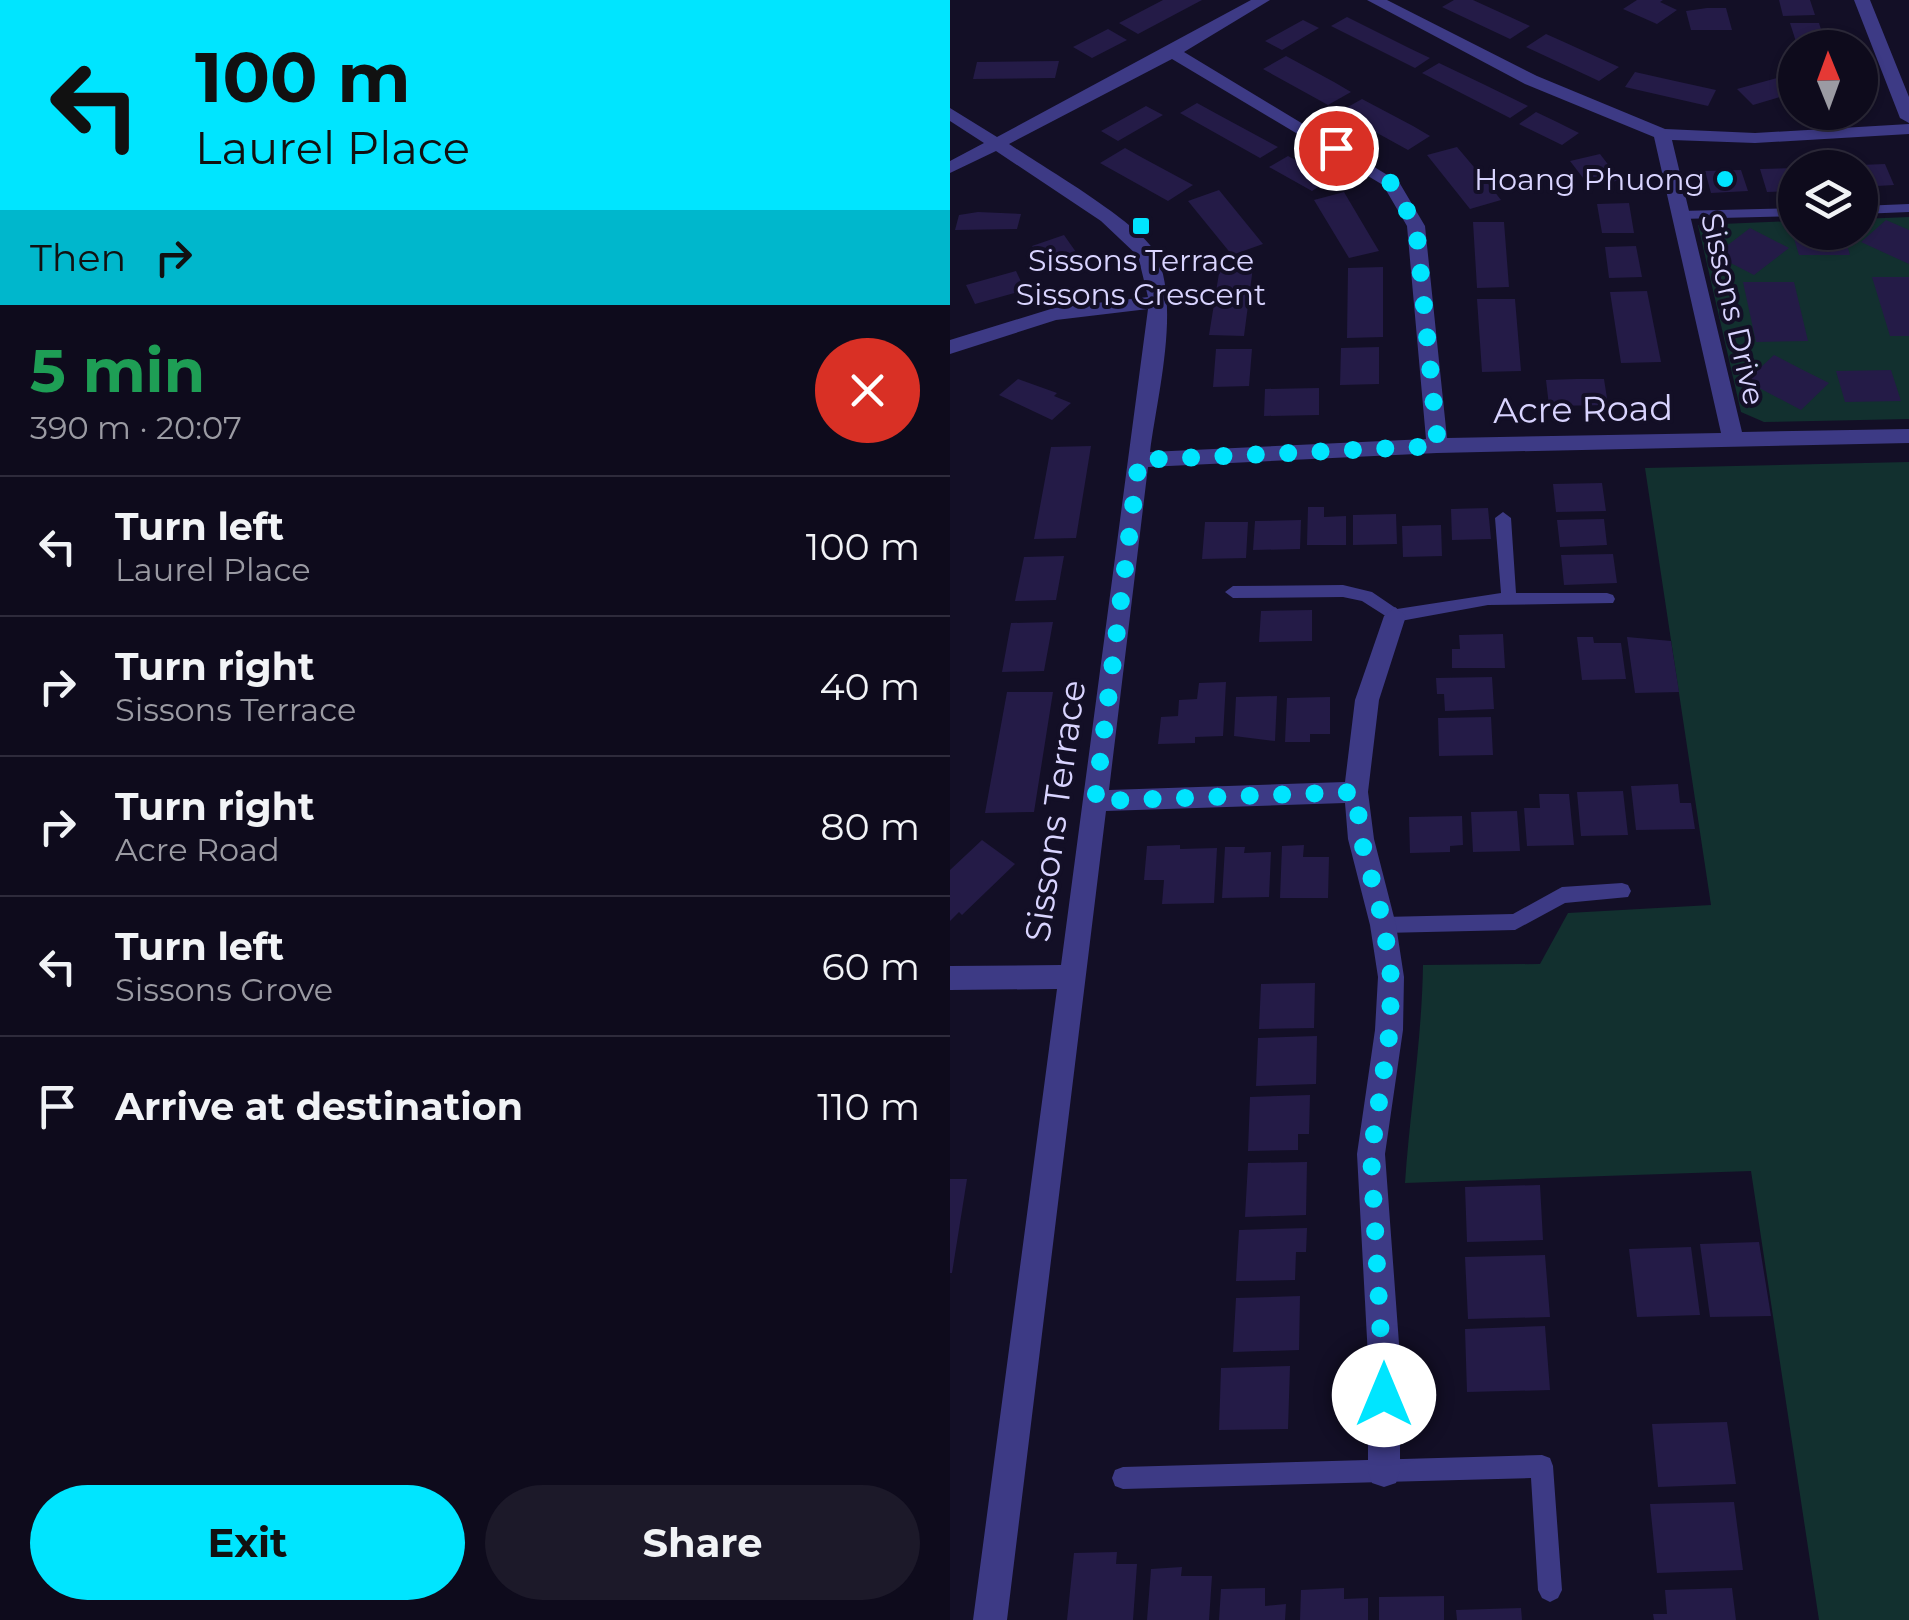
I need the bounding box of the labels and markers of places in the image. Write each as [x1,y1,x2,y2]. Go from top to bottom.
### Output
pin [1294,106,1379,191]
place label: Hoang Phuong [1474,161,1705,198]
marker: Hoang Phuong [1714,168,1736,190]
marker: Sissons Terrace Sissons Crescent [1130,215,1152,237]
place label: Sissons Terrace Sissons Crescent [1016,242,1266,313]

